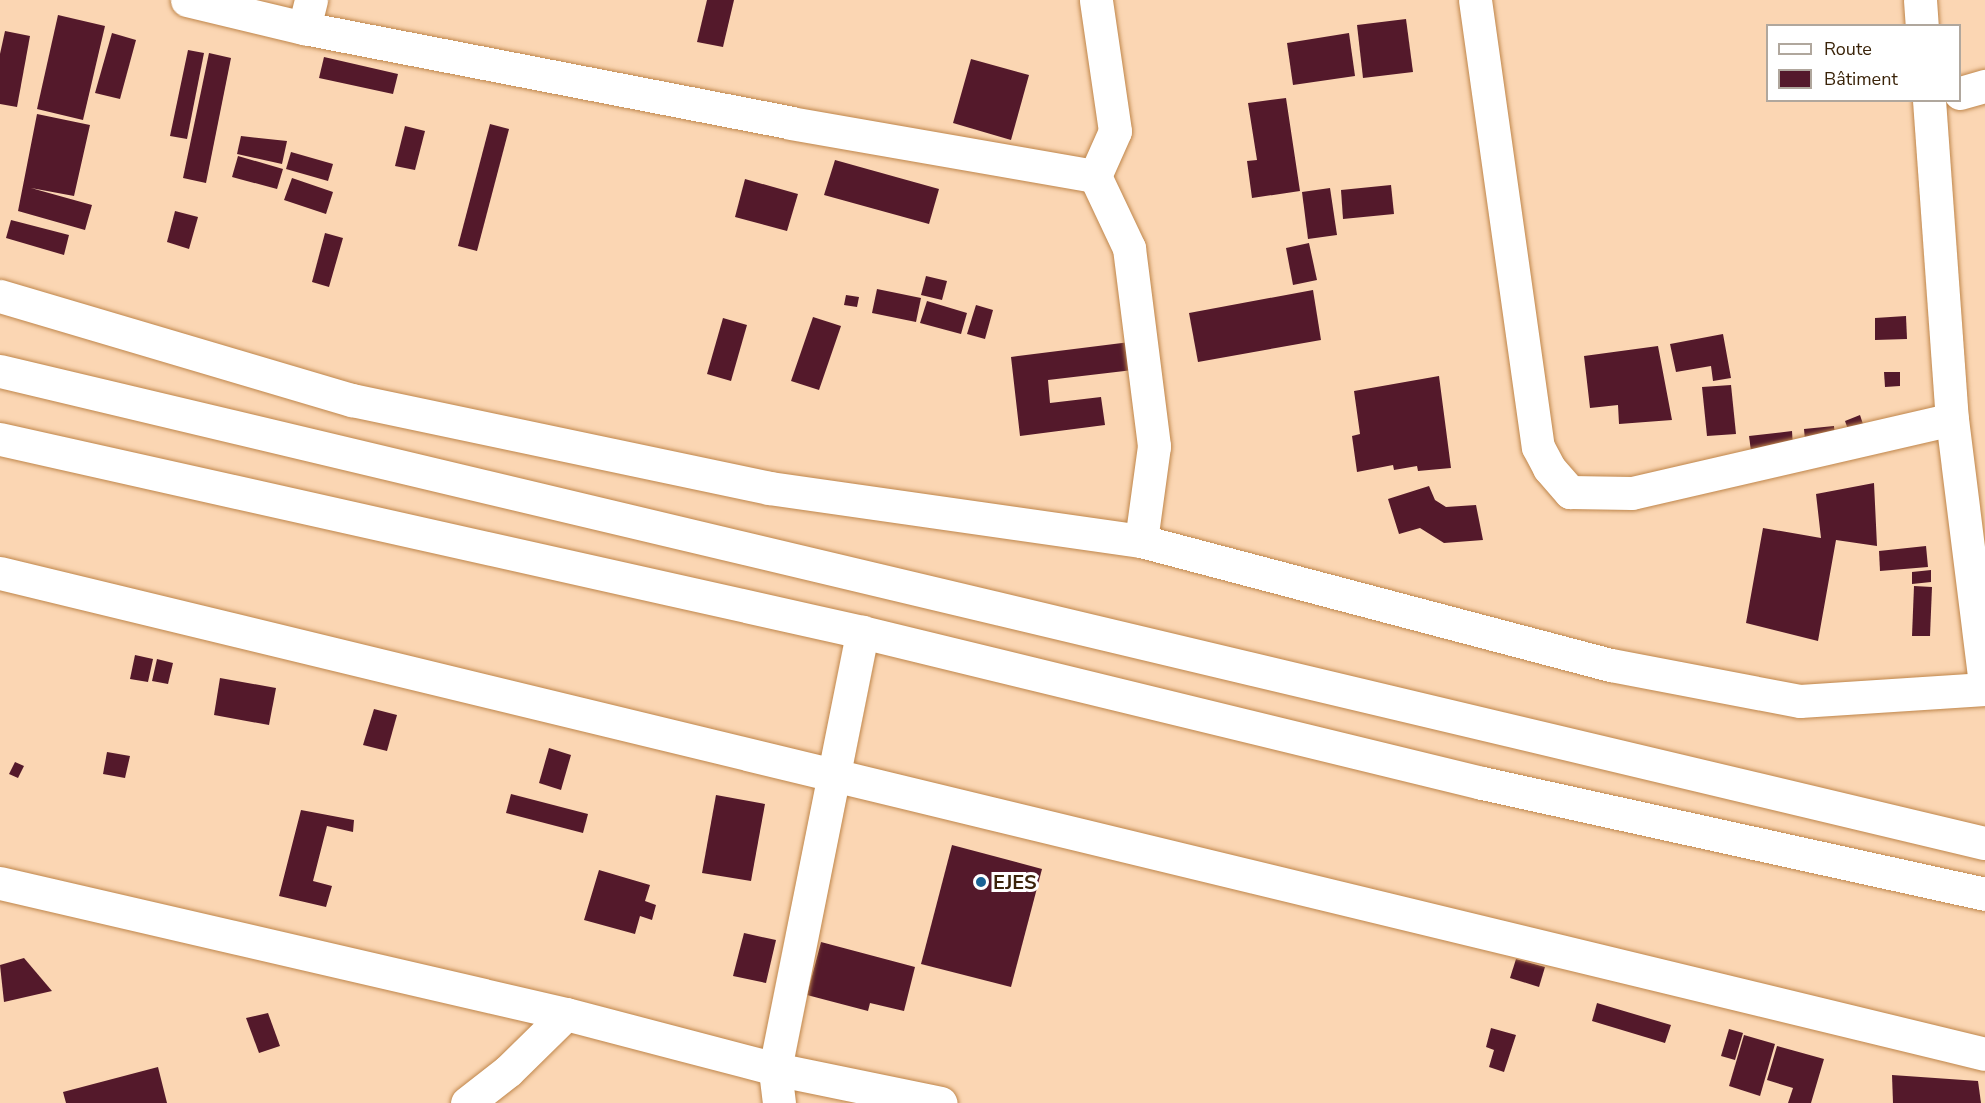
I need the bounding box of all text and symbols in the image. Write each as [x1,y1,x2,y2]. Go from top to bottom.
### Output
legend [1766,24,1961,102]
text: Route [1824,37,1872,61]
text: Bâtiment [1824,67,1898,91]
place label: EJES [993,870,1037,894]
marker: EJES [974,875,988,889]

